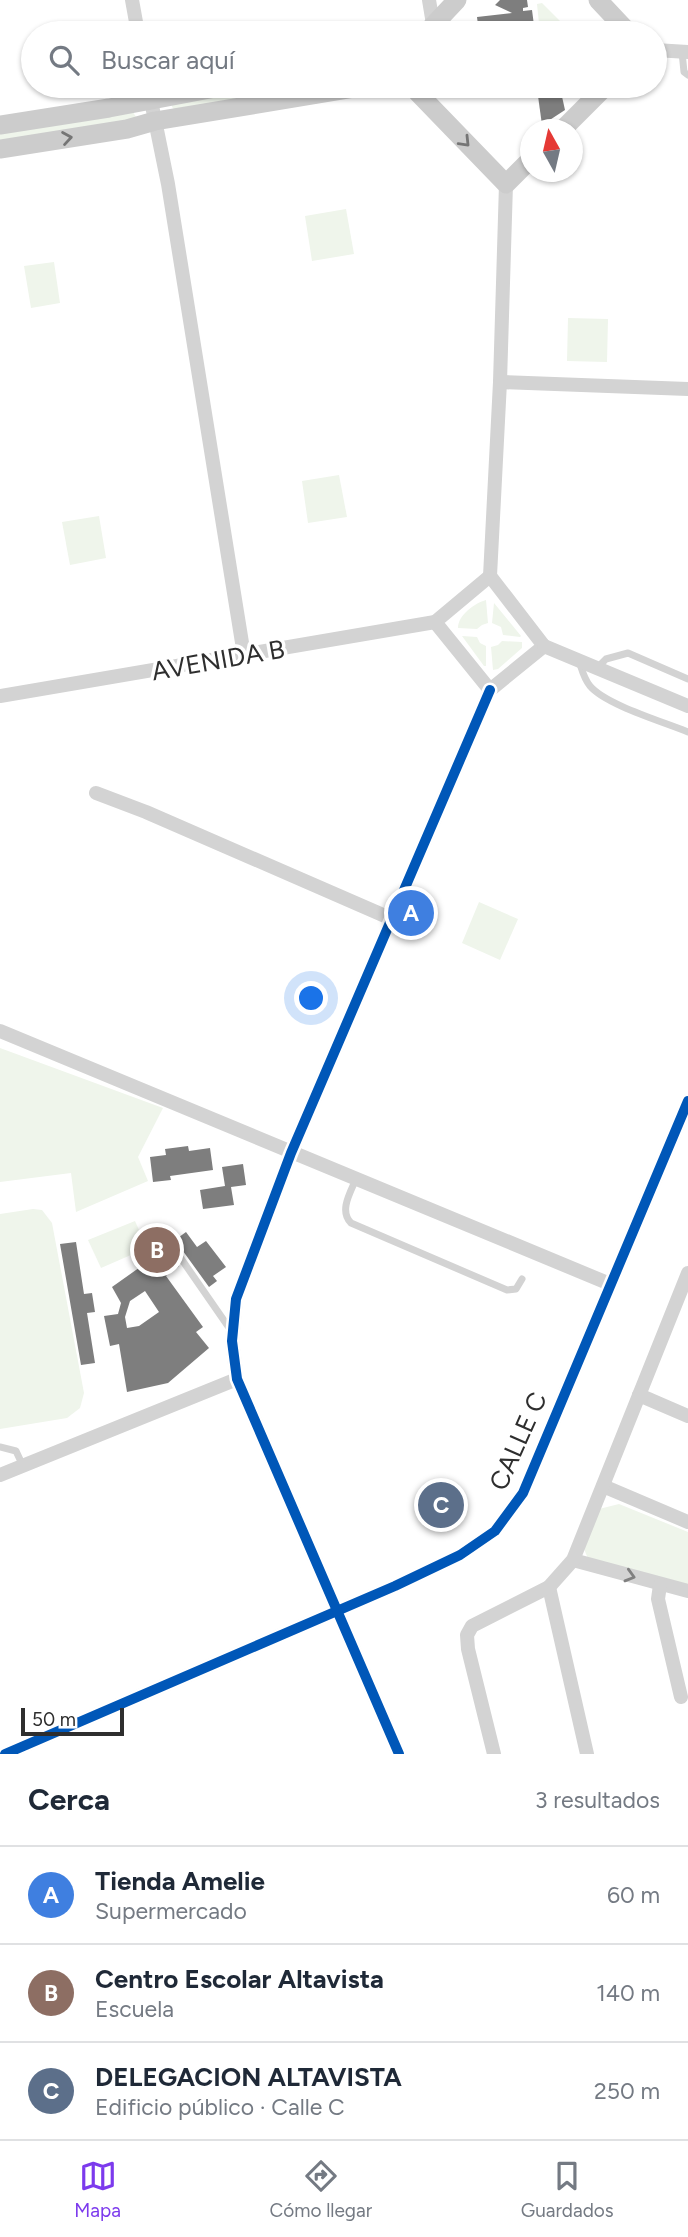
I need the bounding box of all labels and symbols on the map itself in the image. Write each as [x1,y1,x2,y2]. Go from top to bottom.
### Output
north arrow [520,119,583,182]
one-way arrow [62,131,73,146]
one-way arrow [457,134,470,147]
street label: AVENIDA B [149,633,287,687]
pin: A [388,887,434,939]
your location [294,981,328,1015]
pin: B [134,1224,180,1276]
street label: CALLE C [482,1387,554,1495]
pin: C [418,1479,464,1531]
one-way arrow [624,1568,636,1583]
scale bar [21,1705,124,1737]

